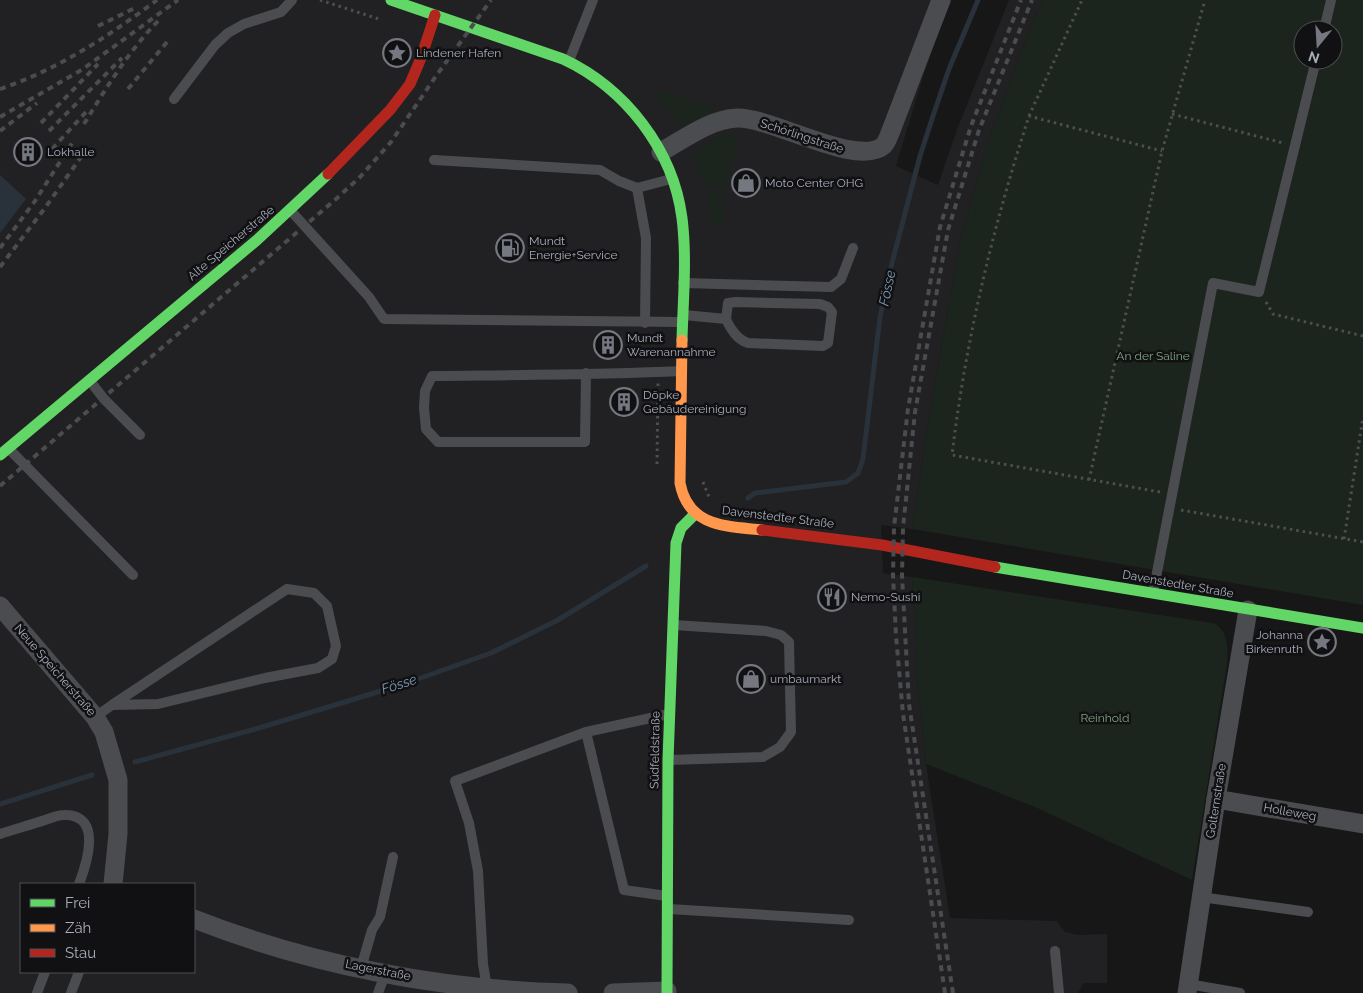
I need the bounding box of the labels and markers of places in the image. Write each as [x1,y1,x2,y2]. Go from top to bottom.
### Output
place icon: Lindener Hafen [382,38,412,68]
place label: Lindener Hafen [416,46,501,60]
building icon: Lokhalle [13,137,43,167]
place label: Lokhalle [47,145,94,159]
shop icon: Moto Center OHG [731,168,761,198]
place label: Moto Center OHG [765,176,863,190]
fuel station icon: Mundt Energie+Service [495,233,525,263]
place label: Mundt Energie+Service [529,234,618,262]
building icon: Mundt Warenannahme [593,330,623,360]
place label: Mundt Warenannahme [627,331,716,359]
building icon: Döpke Gebäudereinigung [609,387,639,417]
place label: Döpke Gebäudereinigung [643,388,746,416]
restaurant icon: Nemo-Sushi [817,582,847,612]
place label: Nemo-Sushi [851,590,920,604]
place icon: Johanna Birkenruth [1307,627,1337,657]
place label: Johanna Birkenruth [1246,628,1303,656]
shop icon: umbaumarkt [736,664,766,694]
place label: umbaumarkt [770,672,841,686]

